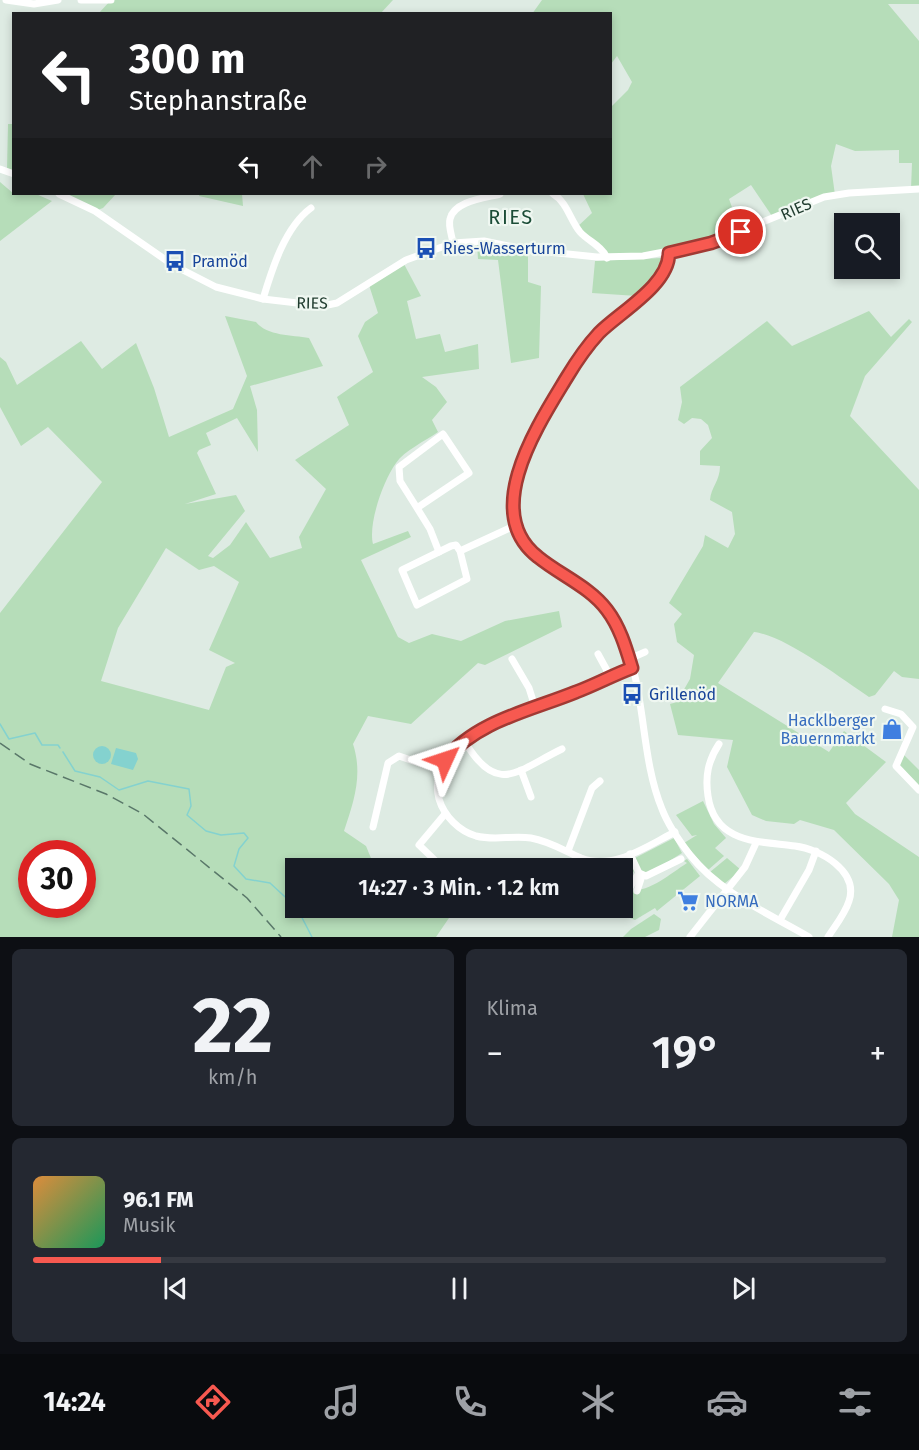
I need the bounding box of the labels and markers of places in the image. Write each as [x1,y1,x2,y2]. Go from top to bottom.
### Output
pin [715,206,766,257]
bus stop icon: Ries-Wasserturm [414,236,438,260]
place label: Ries-Wasserturm [443,239,566,258]
bus stop icon: Pramöd [163,249,187,273]
place label: Pramöd [192,252,248,271]
bus stop icon: Grillenöd [620,682,644,706]
place label: Grillenöd [649,685,716,704]
place label: Hacklberger Bauernmarkt [780,711,876,748]
shop icon: Hacklberger Bauernmarkt [880,717,904,741]
supermarket icon: NORMA [676,889,700,913]
place label: NORMA [705,892,759,911]

